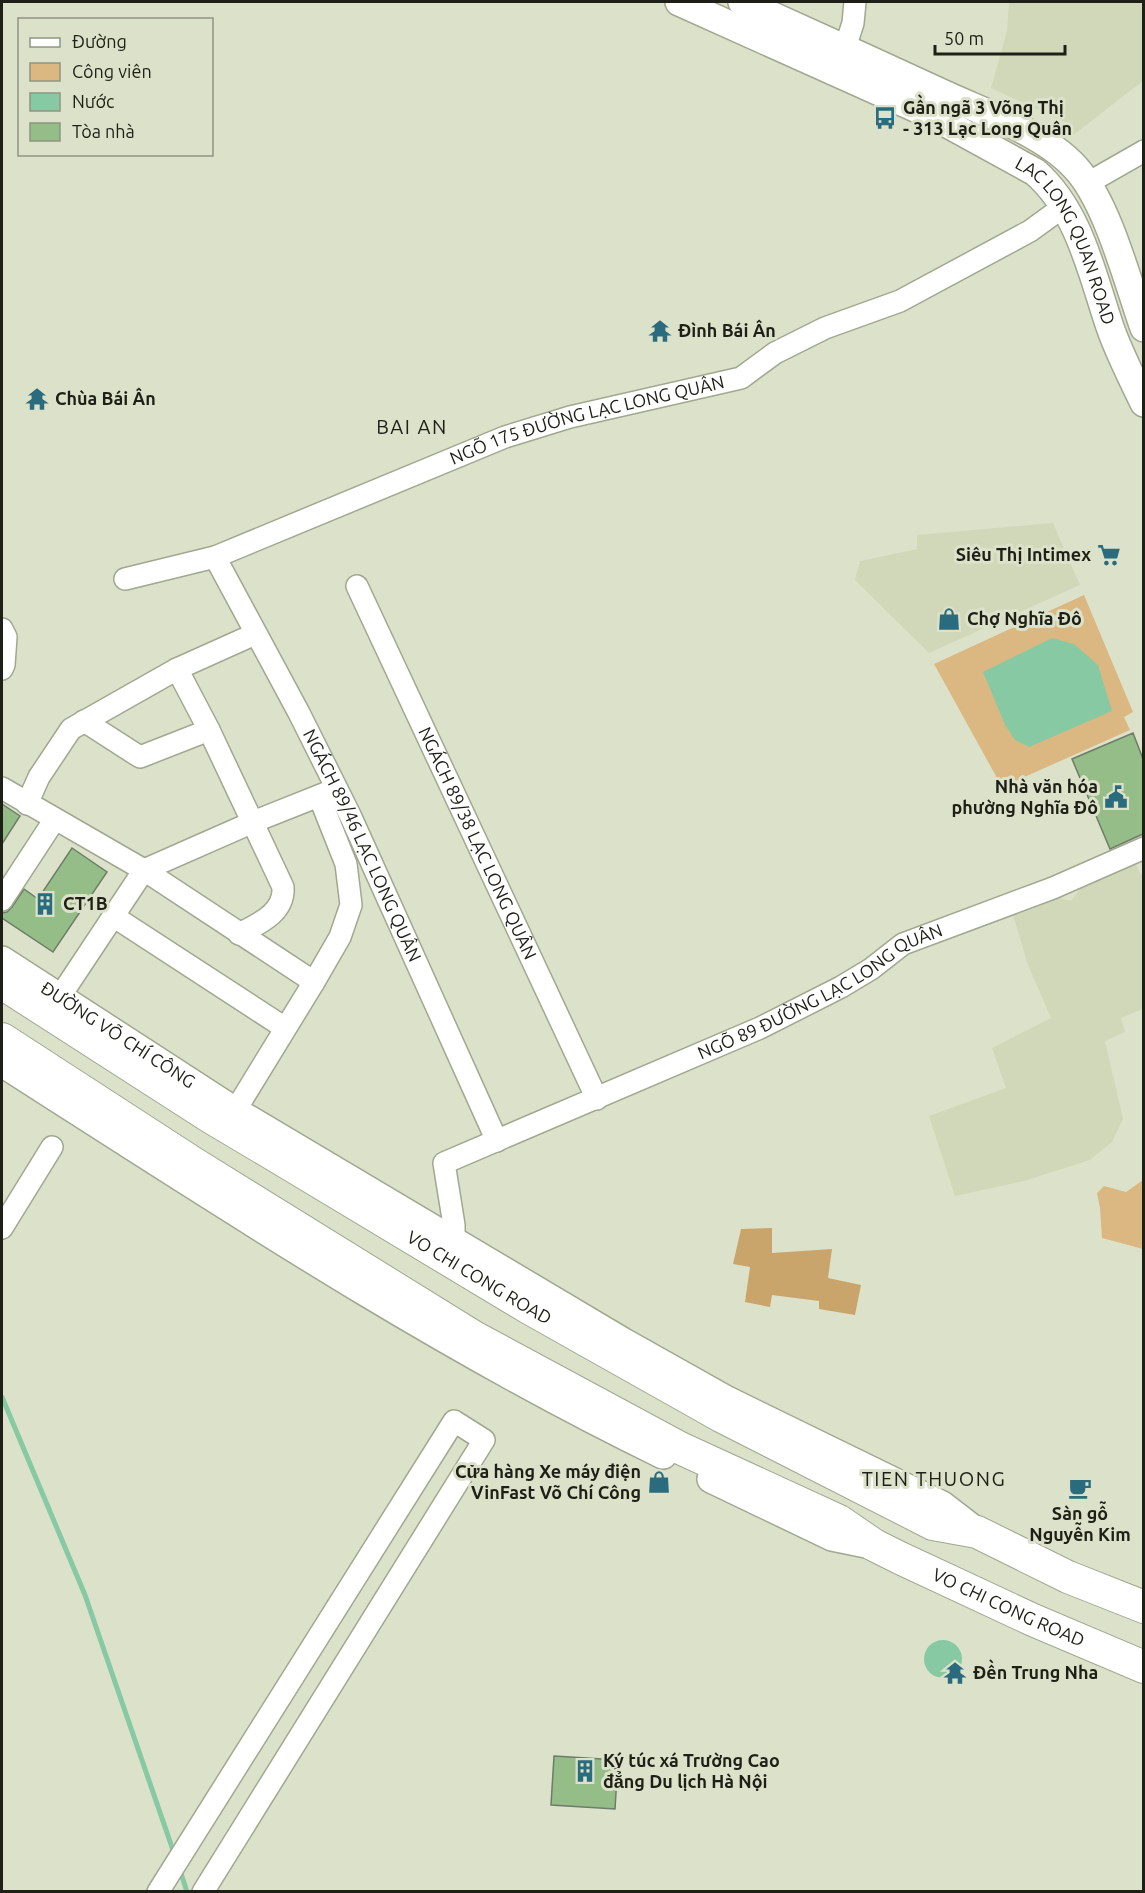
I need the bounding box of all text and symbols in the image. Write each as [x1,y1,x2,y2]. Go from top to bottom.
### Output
legend [18,18,213,156]
scale bar [935,18,1066,56]
text: 50 m [944,28,984,48]
text: Đường [72,31,127,51]
text: Công viên [72,61,152,81]
text: Nước [72,91,114,111]
place label: Gần ngã 3 Võng Thị - 313 Lạc Long Quân [903,94,1072,138]
bus stop icon: Gần ngã 3 Võng Thị - 313 Lạc Long Quân [872,105,898,131]
text: Tòa nhà [72,121,135,141]
street label: LAC LONG QUAN ROAD [1012,152,1120,327]
temple icon: Đình Bái Ân [647,318,673,344]
place label: Đình Bái Ân [678,319,776,340]
street label: NGÕ 175 ĐƯỜNG LẠC LONG QUÂN [446,371,726,468]
temple icon: Chùa Bái Ân [24,386,50,412]
place label: Chùa Bái Ân [55,387,156,408]
district label: BAI AN [376,415,448,438]
supermarket icon: Siêu Thị Intimex [1096,542,1122,568]
place label: Siêu Thị Intimex [956,544,1091,564]
shop icon: Chợ Nghĩa Đô [936,606,962,632]
place label: Chợ Nghĩa Đô [967,608,1082,628]
street label: NGÁCH 89/38 LẠC LONG QUÂN [415,724,541,962]
street label: NGÁCH 89/46 LẠC LONG QUÂN [300,726,426,964]
place label: Nhà văn hóa phường Nghĩa Đô [952,776,1098,817]
public building icon: Nhà văn hóa phường Nghĩa Đô [1103,784,1129,810]
building icon: CT1B [32,891,58,917]
place label: CT1B [63,893,108,913]
street label: NGÕ 89 ĐƯỜNG LẠC LONG QUÂN [694,919,945,1062]
street label: ĐƯỜNG VÕ CHÍ CÔNG [38,977,199,1091]
street label: VO CHI CONG ROAD [404,1226,555,1328]
place label: Cửa hàng Xe máy điện VinFast Võ Chí Công [455,1461,641,1502]
district label: TIEN THUONG [862,1467,1006,1490]
shop icon: Cửa hàng Xe máy điện VinFast Võ Chí Công [646,1469,672,1495]
cafe icon: Sàn gỗ Nguyễn Kim [1067,1475,1093,1501]
place label: Sàn gỗ Nguyễn Kim [1029,1501,1131,1544]
street label: VO CHI CONG ROAD [930,1564,1088,1650]
place label: Đền Trung Nha [973,1659,1098,1682]
temple icon: Đền Trung Nha [942,1660,968,1686]
place label: Ký túc xá Trường Cao đẳng Du lịch Hà Nội [603,1750,780,1791]
building icon: Ký túc xá Trường Cao đẳng Du lịch Hà Nội [572,1758,598,1784]

